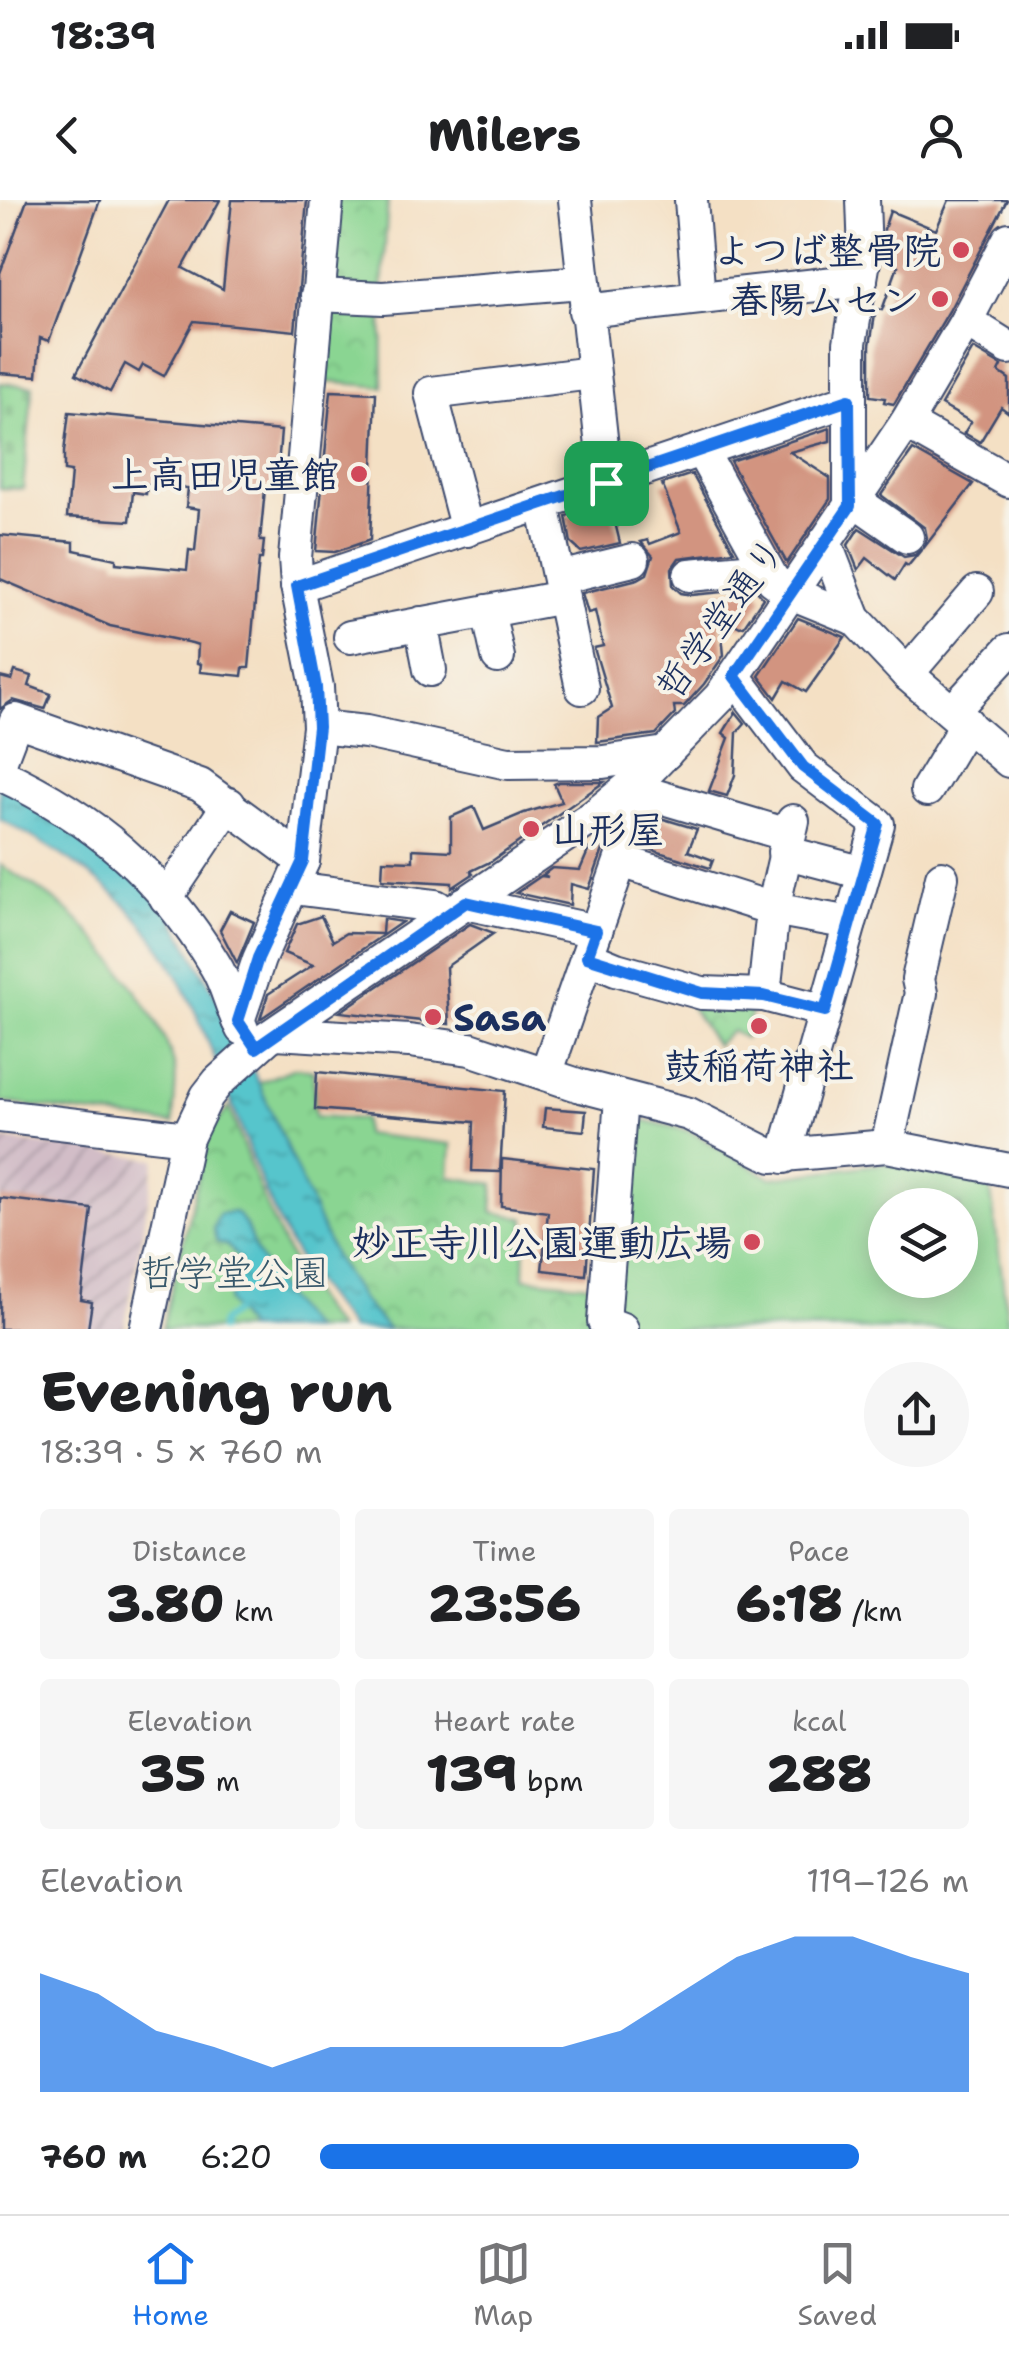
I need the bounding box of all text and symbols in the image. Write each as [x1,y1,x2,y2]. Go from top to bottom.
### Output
text: 18:39 [50,10,156,61]
text: Milers [428,105,581,165]
icon: back [40,108,95,163]
icon: person [914,108,969,163]
place label: よつば整骨院 [713,225,941,276]
marker: よつば整骨院 [950,239,972,261]
place label: 春陽ムセン [730,274,920,325]
marker: 春陽ムセン [929,288,951,310]
pin [564,441,649,526]
place label: 上高田児童館 [111,449,339,500]
icon: arrive [579,456,634,511]
marker: 上高田児童館 [348,463,370,485]
street label: 哲学堂通り [644,526,796,710]
place label: 山形屋 [551,804,665,855]
marker: 山形屋 [520,818,542,840]
place label: Sasa [453,992,546,1043]
marker: Sasa [422,1006,444,1028]
marker: 鼓稲荷神社 [748,1015,770,1037]
place label: 鼓稲荷神社 [664,1040,854,1091]
map controls [868,1188,978,1298]
button: layers [868,1188,978,1298]
place label: 妙正寺川公園運動広場 [352,1217,732,1268]
marker: 妙正寺川公園運動広場 [741,1231,763,1253]
park label: 哲学堂公園 [139,1247,329,1298]
text: Evening run [40,1355,392,1429]
button: share [864,1362,969,1467]
text: 18:39 · 5 × 760 m [40,1430,322,1473]
text: Distance [132,1532,247,1570]
text: Time [472,1532,537,1570]
text: Pace [788,1532,850,1570]
text: 3.80 [106,1570,224,1637]
text: 23:56 [428,1570,581,1637]
text: 6:18 [736,1570,843,1637]
text: km [224,1592,274,1630]
text: /km [843,1592,902,1630]
text: Elevation [127,1702,252,1740]
text: Heart rate [433,1702,576,1740]
text: kcal [792,1702,846,1740]
text: 35 [140,1740,206,1807]
text: 139 [426,1740,517,1807]
text: 288 [766,1740,872,1807]
text: m [206,1762,240,1800]
text: bpm [517,1762,583,1800]
text: Elevation [40,1859,183,1902]
text: 119–126 m [806,1859,969,1902]
text: 760 m [40,2135,147,2178]
text: 6:20 [200,2135,272,2178]
tab: Home [132,2236,209,2334]
tab: Map [473,2236,533,2334]
tab: Saved [797,2236,877,2334]

